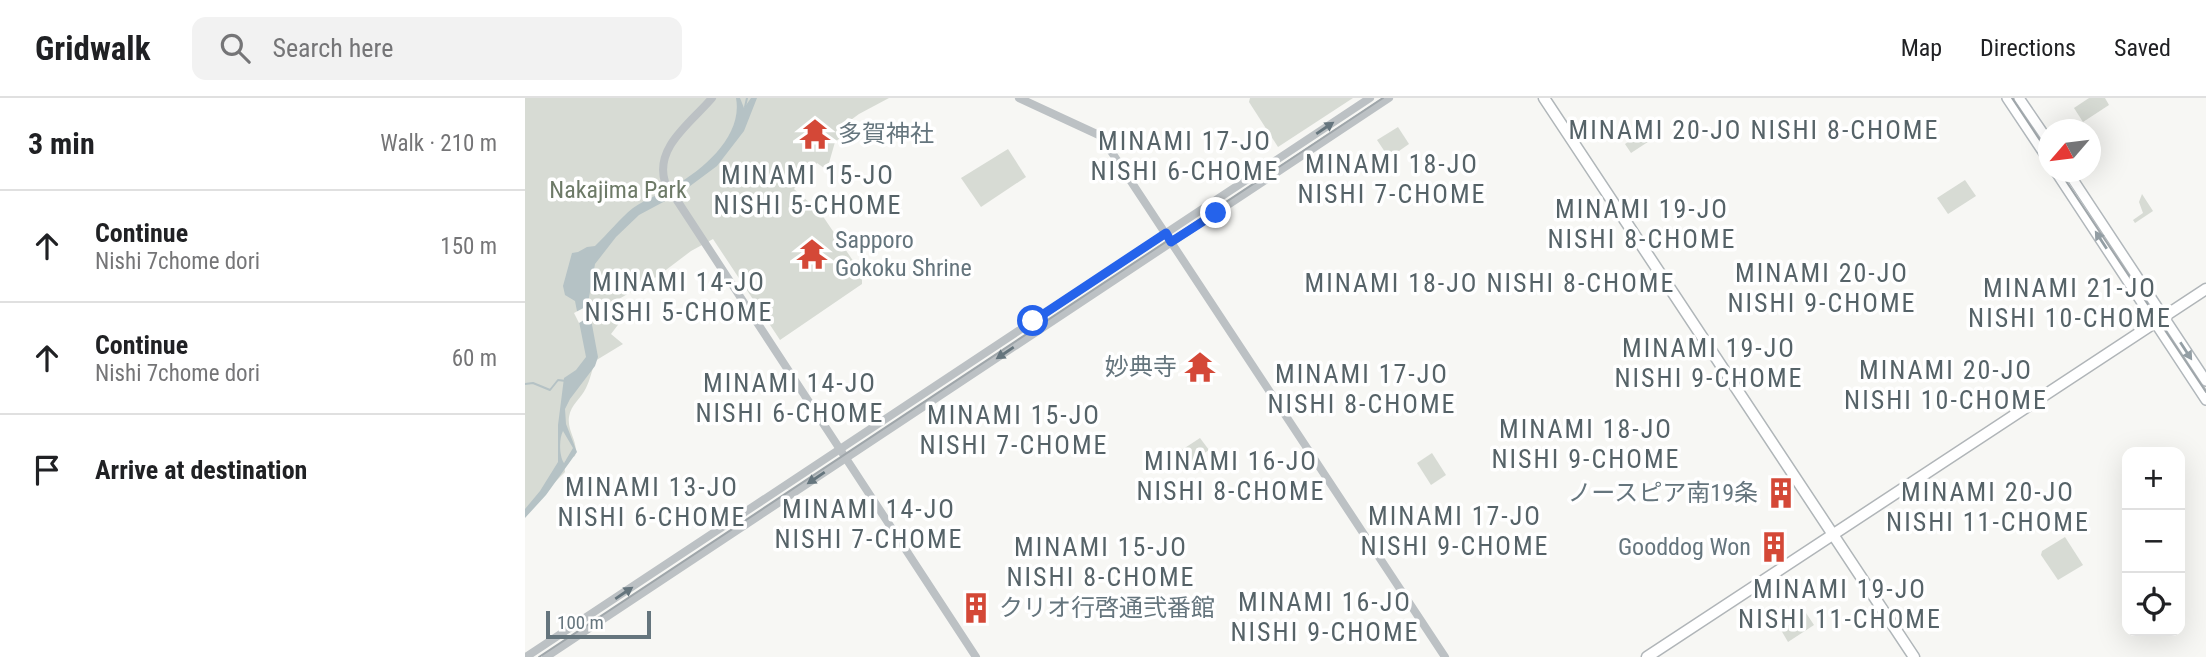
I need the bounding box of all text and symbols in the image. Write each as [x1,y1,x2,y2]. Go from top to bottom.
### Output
search box [192,17,682,80]
text: Gridwalk [35,29,150,68]
icon: search [216,29,254,67]
text: Search here [272,33,393,63]
text: Map [1901,34,1942,62]
text: Directions [1980,34,2076,62]
text: Saved [2114,34,2171,62]
district label: MINAMI 20-JO NISHI 8-CHOME [1569,115,1939,145]
temple icon: 多賀神社 [798,117,832,151]
north arrow [2038,119,2101,182]
place label: 多賀神社 [838,120,934,148]
one-way arrow [1315,122,1334,135]
text: 3 min [28,126,95,161]
district label: MINAMI 17-JO NISHI 6-CHOME [1090,126,1280,186]
text: Walk · 210 m [380,130,497,157]
district label: MINAMI 18-JO NISHI 7-CHOME [1297,149,1487,209]
district label: MINAMI 15-JO NISHI 5-CHOME [713,160,903,220]
park label: Nakajima Park [549,176,687,204]
district label: MINAMI 19-JO NISHI 8-CHOME [1547,194,1737,254]
route end [1200,197,1231,228]
text: Continue [95,218,188,248]
place label: Sapporo Gokoku Shrine [835,226,972,282]
icon: ahead [28,227,66,265]
one-way arrow [2094,231,2108,249]
text: 150 m [440,233,497,260]
temple icon: Sapporo Gokoku Shrine [795,237,829,271]
text: Nishi 7chome dori [95,248,260,275]
district label: MINAMI 20-JO NISHI 9-CHOME [1727,258,1917,318]
district label: MINAMI 14-JO NISHI 5-CHOME [584,267,774,327]
district label: MINAMI 18-JO NISHI 8-CHOME [1305,268,1675,298]
district label: MINAMI 21-JO NISHI 10-CHOME [1968,273,2172,333]
route start [1017,305,1048,336]
text: Continue [95,330,188,360]
district label: MINAMI 19-JO NISHI 9-CHOME [1614,333,1804,393]
icon: ahead [28,339,66,377]
one-way arrow [2180,341,2193,361]
text: 60 m [452,345,497,372]
one-way arrow [996,346,1015,359]
temple icon: 妙典寺 [1183,350,1217,384]
place label: 妙典寺 [1105,353,1177,381]
district label: MINAMI 20-JO NISHI 10-CHOME [1844,355,2048,415]
district label: MINAMI 17-JO NISHI 8-CHOME [1267,359,1457,419]
text: Nishi 7chome dori [95,360,260,387]
district label: MINAMI 14-JO NISHI 6-CHOME [695,368,885,428]
district label: MINAMI 15-JO NISHI 7-CHOME [919,400,1109,460]
district label: MINAMI 18-JO NISHI 9-CHOME [1491,414,1681,474]
district label: MINAMI 16-JO NISHI 8-CHOME [1136,446,1326,506]
map controls [2122,447,2185,636]
button: + [2122,447,2185,510]
icon: arrive [28,451,66,489]
text: Arrive at destination [95,455,307,485]
one-way arrow [807,471,825,485]
district label: MINAMI 13-JO NISHI 6-CHOME [557,472,747,532]
building icon: ノースピア南19条 [1764,476,1798,510]
district label: MINAMI 20-JO NISHI 11-CHOME [1886,477,2090,537]
place label: ノースピア南19条 [1568,479,1758,507]
district label: MINAMI 14-JO NISHI 7-CHOME [774,494,964,554]
district label: MINAMI 17-JO NISHI 9-CHOME [1360,501,1550,561]
button: − [2122,510,2185,573]
building icon: Gooddog Won [1757,530,1791,564]
district label: MINAMI 15-JO NISHI 8-CHOME [1006,532,1196,592]
place label: Gooddog Won [1618,533,1751,561]
button: locate [2122,573,2185,636]
district label: MINAMI 19-JO NISHI 11-CHOME [1738,574,1942,634]
one-way arrow [615,586,634,599]
district label: MINAMI 16-JO NISHI 9-CHOME [1230,587,1420,647]
building icon: クリオ行啓通弐番館 [959,591,993,625]
place label: クリオ行啓通弐番館 [999,594,1215,622]
scale bar [546,608,651,640]
text: 100 m [557,611,604,634]

